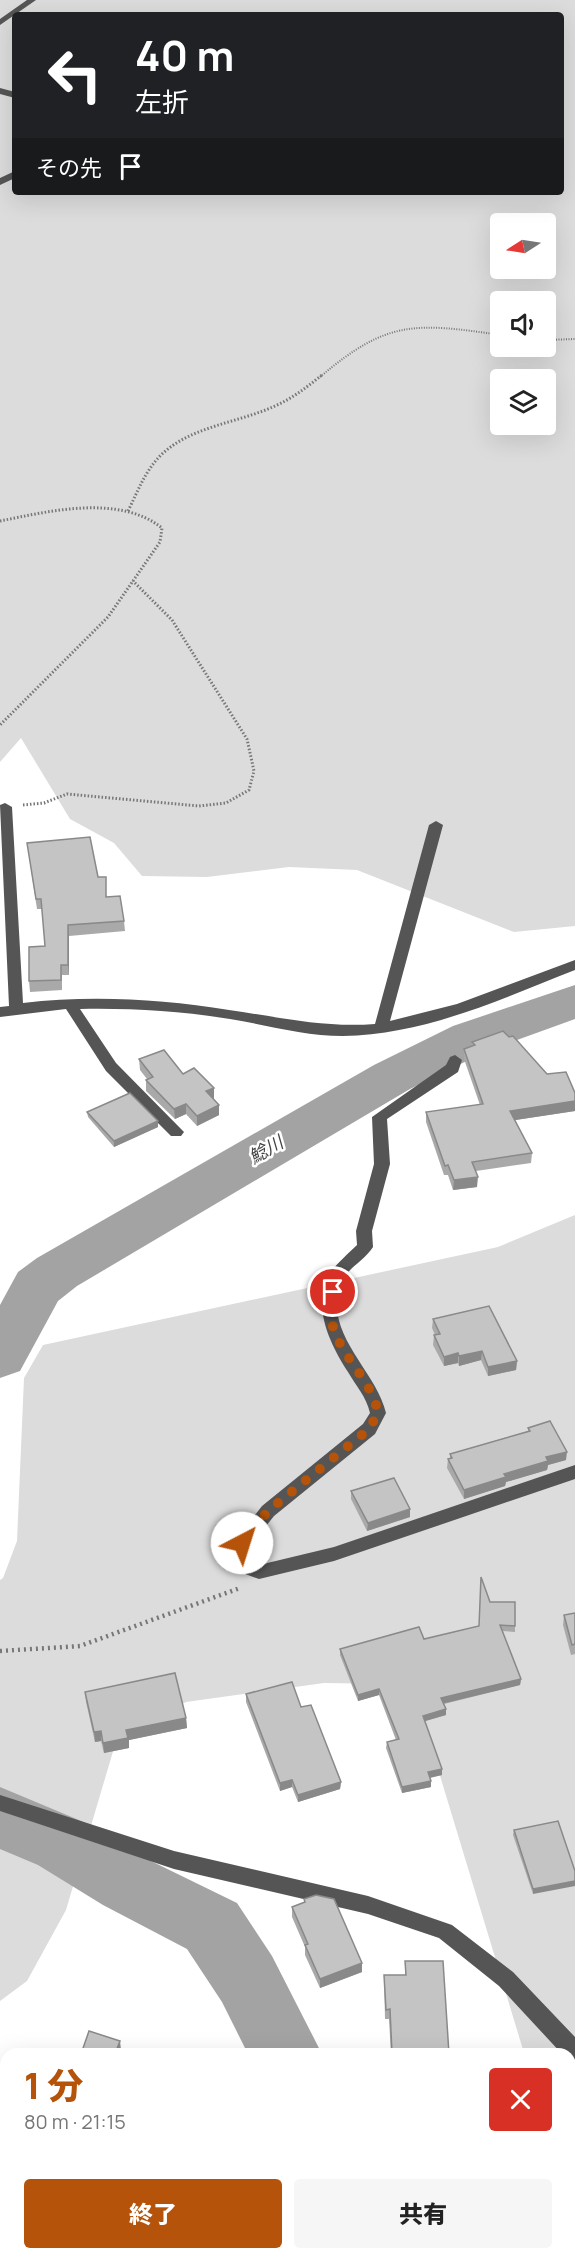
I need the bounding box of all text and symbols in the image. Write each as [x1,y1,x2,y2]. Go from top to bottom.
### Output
text: 40 m [135,26,234,84]
icon: left [36,36,114,114]
text: 左折 [135,83,189,120]
icon: arrive [114,150,147,183]
text: その先 [36,153,102,183]
north arrow [490,213,556,279]
map controls [490,213,556,435]
button: sound [490,291,556,357]
button: layers [490,369,556,435]
water label: 鯰川 [244,1129,289,1169]
pin [307,1266,358,1317]
icon: arrive [316,1275,349,1308]
position arrow [210,1511,274,1575]
text: 1 分 [24,2061,84,2110]
button: close [489,2068,552,2131]
text: 80 m · 21:15 [24,2108,126,2135]
button: 終了 [24,2179,282,2248]
button: 共有 [294,2179,552,2248]

